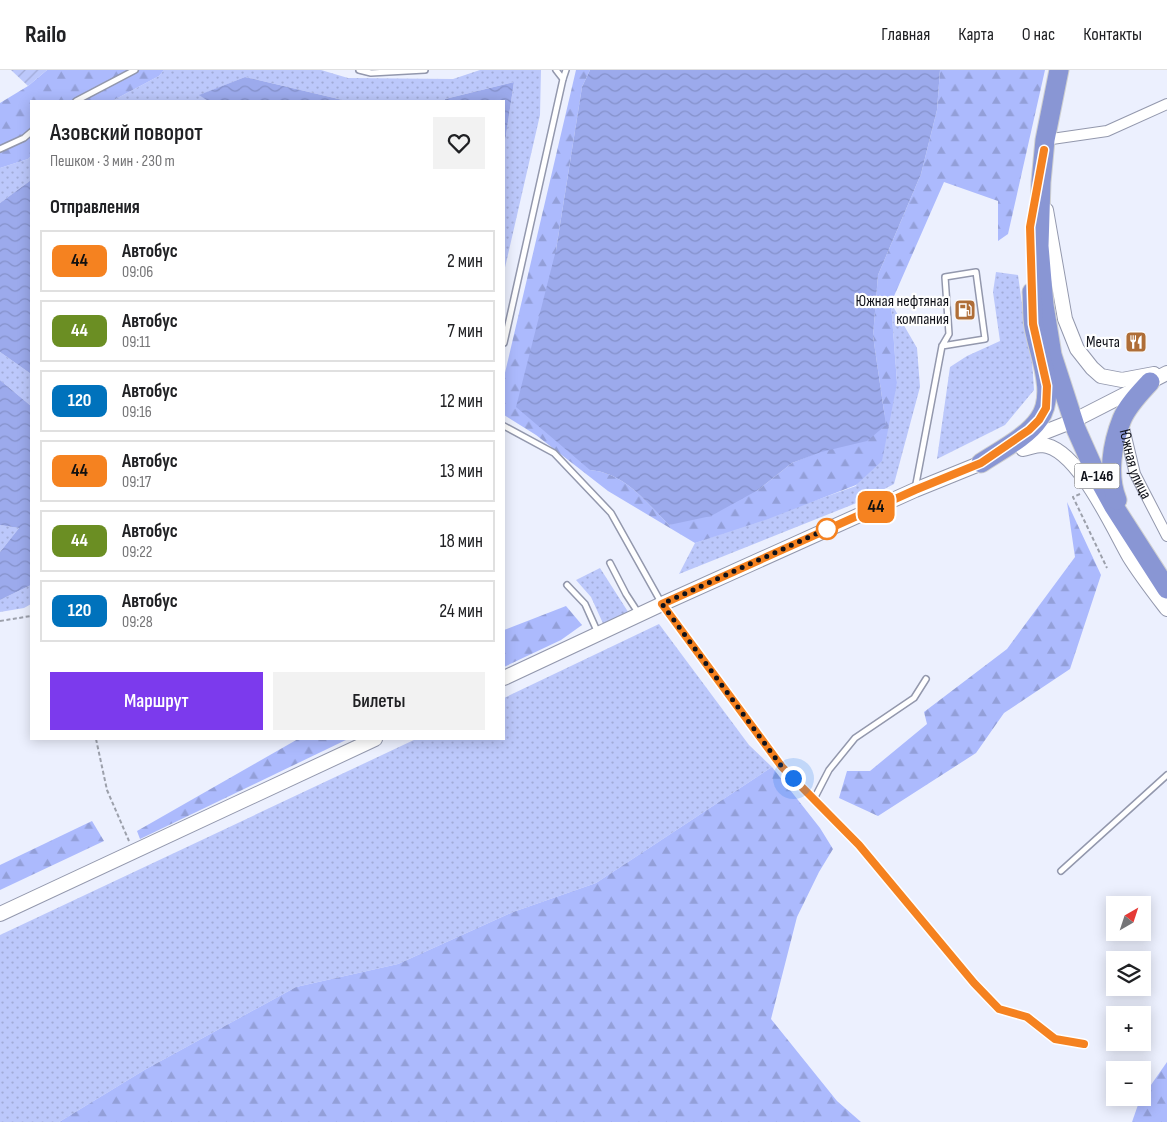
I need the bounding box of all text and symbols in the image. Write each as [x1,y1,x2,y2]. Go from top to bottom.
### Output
text: Railo [25,20,67,49]
text: Главная [881,24,930,45]
text: Карта [958,24,994,45]
text: О нас [1022,24,1055,45]
text: Контакты [1083,24,1142,45]
button: heart [433,117,485,169]
text: Азовский поворот [50,118,203,147]
text: Пешком · 3 мин · 230 m [50,152,175,171]
text: Отправления [50,196,140,219]
text: Автобус [122,240,178,263]
text: 44 [71,250,88,271]
text: 2 мин [447,250,483,273]
text: 09:06 [122,263,153,282]
place label: Южная нефтяная компания [856,292,949,329]
fuel station icon: Южная нефтяная компания [953,298,977,322]
text: Автобус [122,310,178,333]
text: 44 [71,320,88,341]
text: 7 мин [447,320,483,343]
restaurant icon: Мечта [1124,330,1148,354]
text: 09:11 [122,333,150,352]
place label: Мечта [1086,333,1120,352]
text: Автобус [122,380,178,403]
text: 120 [68,390,91,411]
text: 12 мин [440,390,483,413]
text: 09:16 [122,403,152,422]
street label: Южная улица [1115,427,1156,502]
text: Автобус [122,450,178,473]
text: 44 [71,460,88,481]
text: 13 мин [440,460,483,483]
road number: А-146 [1074,464,1120,488]
text: 09:17 [122,473,151,492]
line badge: 44 [854,491,898,523]
text: 44 [868,496,884,517]
unlabelled marker [816,518,838,540]
text: Автобус [122,520,178,543]
text: 44 [71,530,88,551]
text: 18 мин [440,530,483,553]
text: 09:22 [122,543,152,562]
text: Автобус [122,590,178,613]
text: 120 [68,600,91,621]
text: 24 мин [439,600,483,623]
text: 09:28 [122,613,153,632]
button: Маршрут [50,672,263,730]
button: Билеты [273,672,485,730]
your location [781,766,806,791]
north arrow [1106,896,1151,941]
map controls [1106,896,1151,1106]
button: layers [1106,951,1151,996]
button: + [1106,1006,1151,1051]
button: − [1106,1061,1151,1106]

